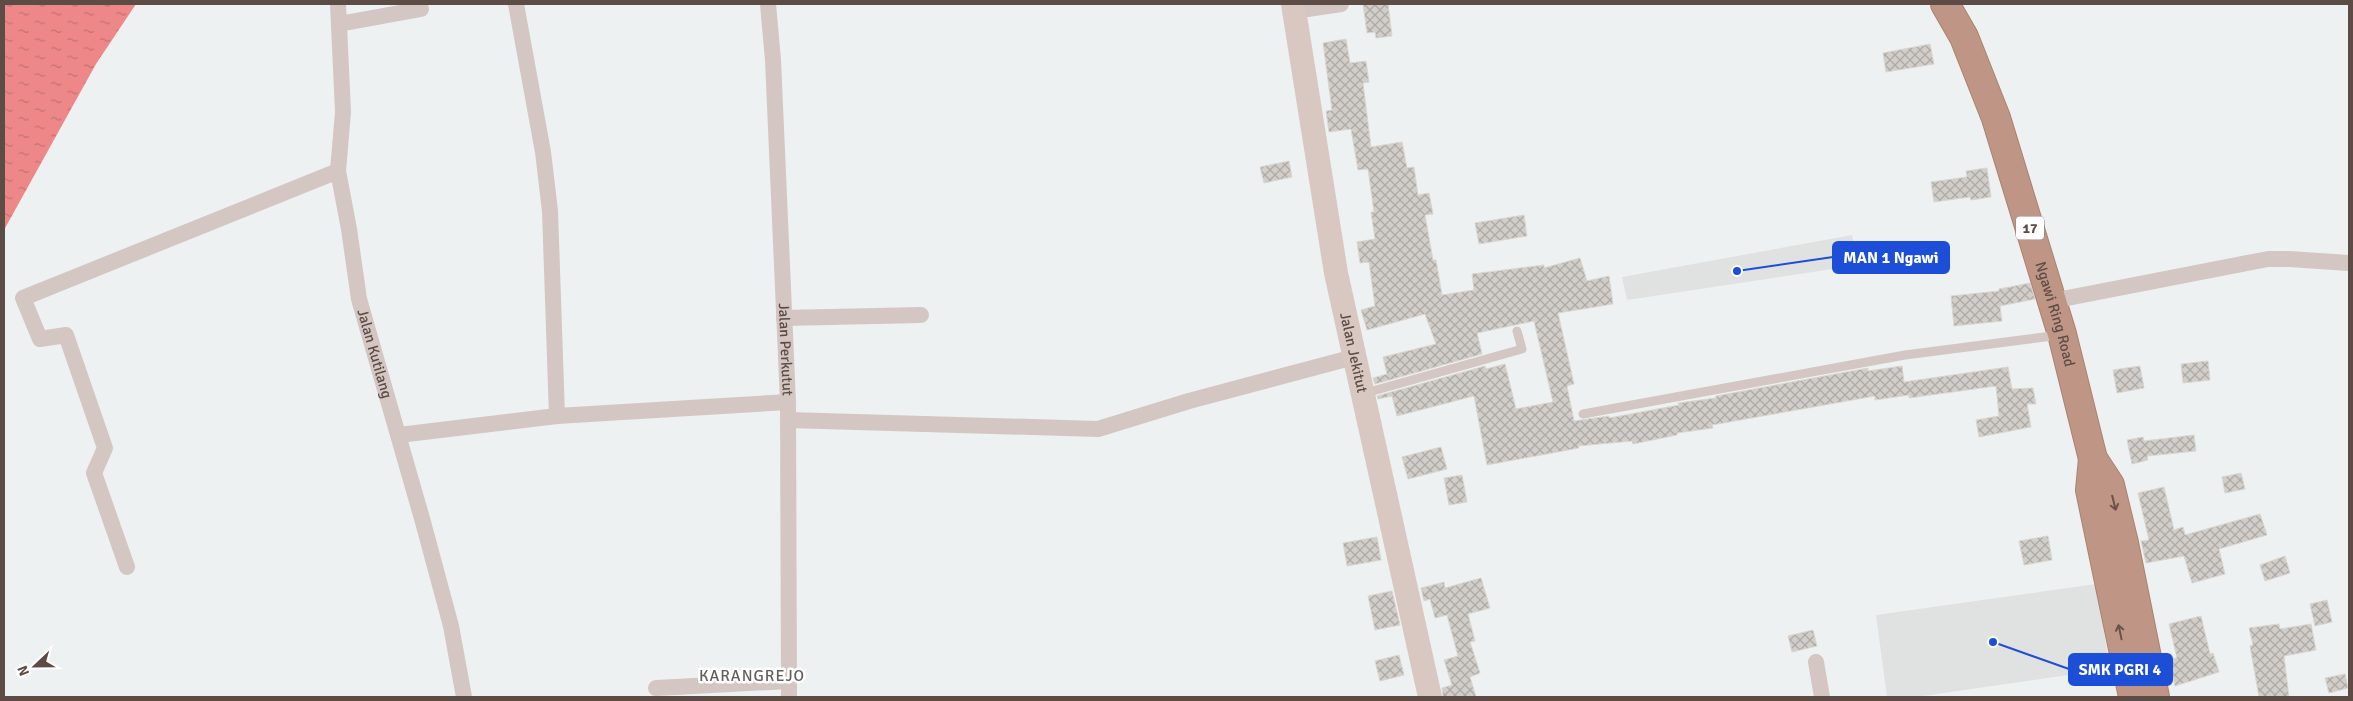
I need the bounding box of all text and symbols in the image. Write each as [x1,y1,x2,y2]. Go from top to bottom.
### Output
road number: 17 [2016,217,2044,240]
callout: MAN 1 Ngawi [1833,242,1949,273]
text: MAN 1 Ngawi [1843,248,1939,268]
street label: Ngawi Ring Road [2031,259,2079,369]
street label: Jalan Perkutut [775,303,797,396]
street label: Jalan Kutilang [353,307,396,400]
street label: Jalan Jekitut [1336,311,1371,395]
one-way arrow [2110,494,2119,510]
one-way arrow [2114,625,2124,641]
north arrow [10,641,60,691]
callout: SMK PGRI 4 [2069,654,2172,685]
text: SMK PGRI 4 [2079,660,2162,680]
text: N [14,663,33,678]
district label: KARANGREJO [699,666,805,686]

